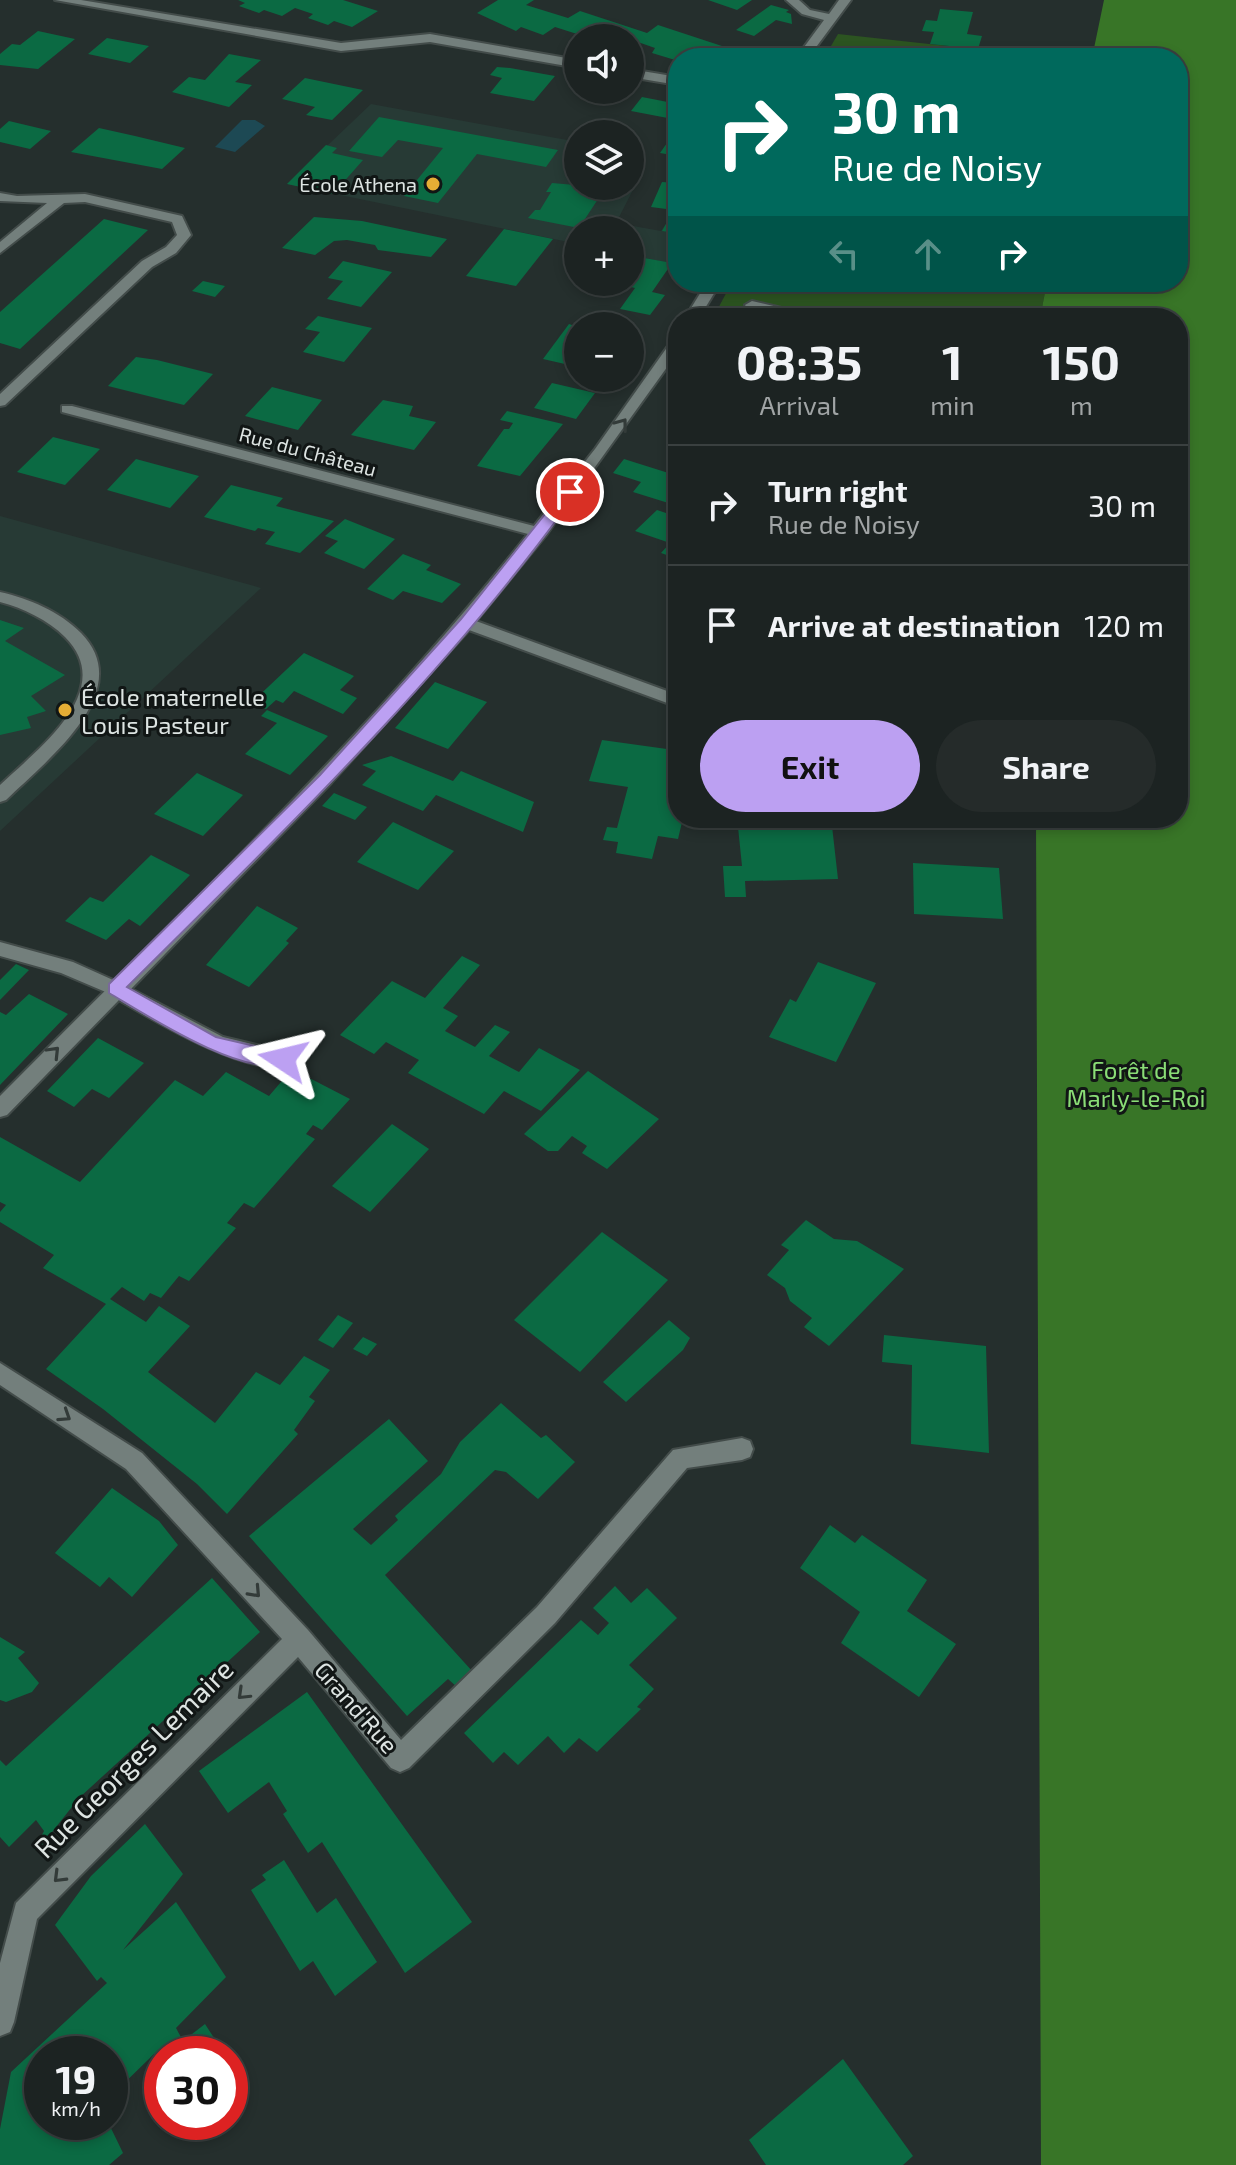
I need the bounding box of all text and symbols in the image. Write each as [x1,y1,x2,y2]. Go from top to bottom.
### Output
map controls [564,24,644,392]
button: sound [564,24,644,104]
text: 30 m [832,77,961,144]
icon: right [700,80,804,184]
button: layers [564,120,644,200]
text: Rue de Noisy [832,145,1042,188]
place label: École Athena [299,172,417,196]
marker: École Athena [424,175,442,193]
button: + [564,216,644,296]
icon: left [822,232,866,276]
icon: ahead [906,232,950,276]
icon: right [990,232,1034,276]
button: − [564,312,644,392]
text: 08:35 [736,332,862,390]
text: 1 [942,332,963,390]
text: 150 [1043,332,1120,390]
text: Arrival [760,389,839,420]
text: min [930,389,975,420]
text: m [1070,389,1093,420]
one-way arrow [612,418,626,433]
street label: Rue du Château [237,421,379,481]
pin [536,458,604,526]
icon: arrive [548,470,592,514]
text: Turn right [768,472,908,508]
icon: right [700,483,744,527]
text: 30 m [1088,487,1156,523]
text: Rue de Noisy [768,508,920,539]
icon: arrive [700,603,744,647]
text: Arrive at destination [768,607,1060,643]
text: 120 m [1084,607,1164,643]
place label: École maternelle Louis Pasteur [81,682,265,739]
marker: École maternelle Louis Pasteur [56,701,74,719]
button: Exit [700,720,920,812]
button: Share [936,720,1156,812]
position arrow [241,1017,325,1101]
one-way arrow [45,1047,59,1062]
park label: Forêt de Marly-le-Roi [1066,1055,1206,1112]
one-way arrow [56,1406,71,1421]
one-way arrow [245,1582,259,1597]
street label: Rue Georges Lemaire [26,1651,240,1865]
street label: Grand'Rue [309,1655,405,1759]
one-way arrow [238,1684,252,1699]
one-way arrow [54,1868,68,1882]
speed limit sign: 30 [144,2036,248,2140]
text: 19 [56,2054,96,2102]
text: km/h [51,2096,101,2120]

